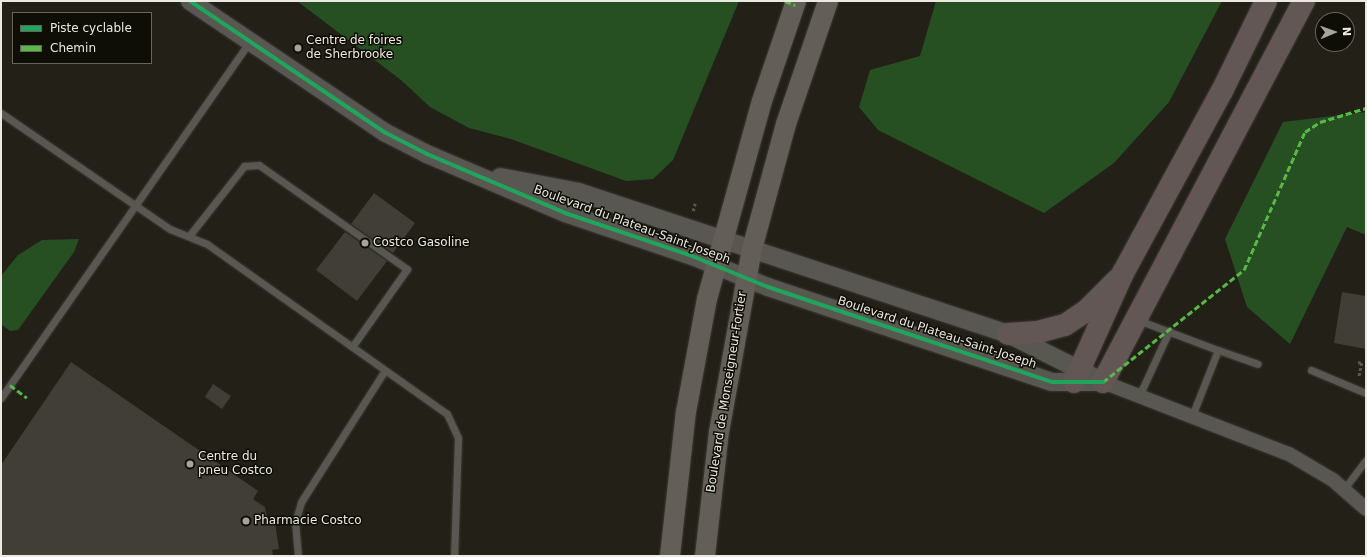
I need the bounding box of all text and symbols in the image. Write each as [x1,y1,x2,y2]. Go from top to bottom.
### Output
legend [12,12,152,64]
north arrow [1315,12,1355,52]
text: Piste cyclable [50,21,132,35]
text: N [1340,27,1353,36]
place label: Centre de foires de Sherbrooke [306,34,402,62]
text: Chemin [50,41,96,55]
marker: Centre de foires de Sherbrooke [293,43,303,53]
street label: Boulevard du Plateau-Saint-Joseph [532,183,732,267]
place label: Costco Gasoline [373,236,469,250]
marker: Costco Gasoline [360,238,370,248]
street label: Boulevard de Monseigneur-Fortier [704,290,750,494]
street label: Boulevard du Plateau-Saint-Joseph [836,294,1038,372]
place label: Centre du pneu Costco [198,450,273,478]
marker: Centre du pneu Costco [185,459,195,469]
place label: Pharmacie Costco [254,514,362,528]
marker: Pharmacie Costco [241,516,251,526]

